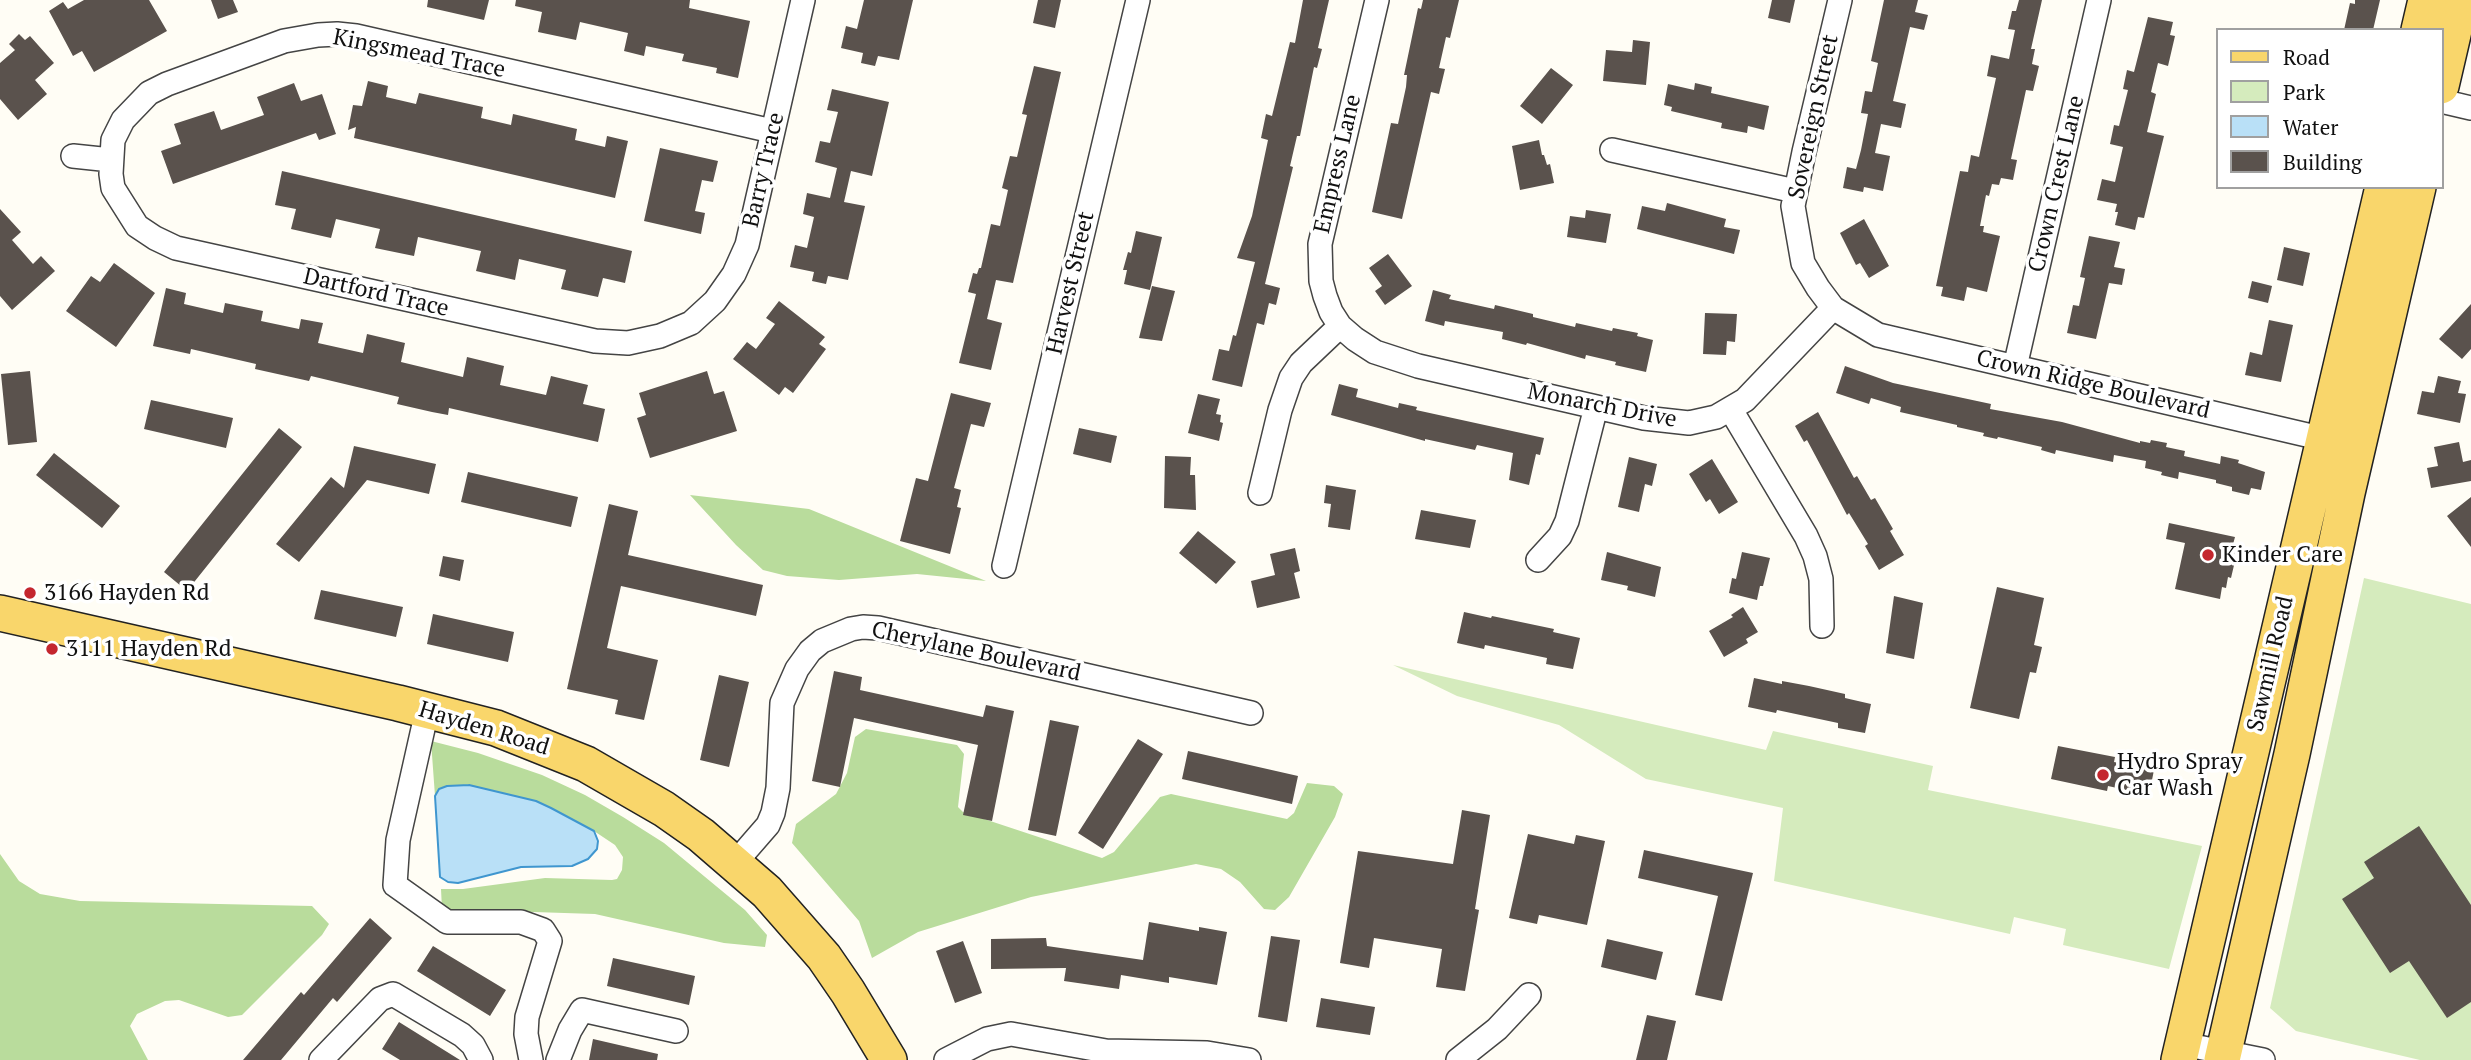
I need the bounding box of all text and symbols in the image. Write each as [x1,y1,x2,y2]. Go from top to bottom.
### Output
street label: Kingsmead Trace [331,24,507,84]
legend [2216,28,2443,189]
street label: Sovereign Street [1783,32,1845,202]
text: Road [2283,43,2330,71]
text: Park [2283,78,2325,106]
street label: Empress Lane [1309,92,1367,236]
street label: Crown Crest Lane [2023,93,2091,275]
street label: Barry Trace [737,110,791,230]
text: Water [2283,113,2338,141]
text: Building [2283,148,2362,176]
street label: Harvest Street [1041,209,1101,357]
street label: Dartford Trace [301,263,451,323]
street label: Crown Ridge Boulevard [1974,345,2212,425]
street label: Monarch Drive [1525,378,1679,434]
place label: Kinder Care [2222,541,2343,569]
marker: Kinder Care [2200,547,2216,563]
place label: 3166 Hayden Rd [44,579,210,607]
marker: 3166 Hayden Rd [22,585,38,601]
street label: Sawmill Road [2242,594,2300,734]
street label: Cherylane Boulevard [869,616,1083,688]
place label: 3111 Hayden Rd [66,635,232,663]
marker: 3111 Hayden Rd [44,641,60,657]
street label: Hayden Road [415,696,553,762]
place label: Hydro Spray Car Wash [2117,748,2243,802]
marker: Hydro Spray Car Wash [2095,767,2111,783]

